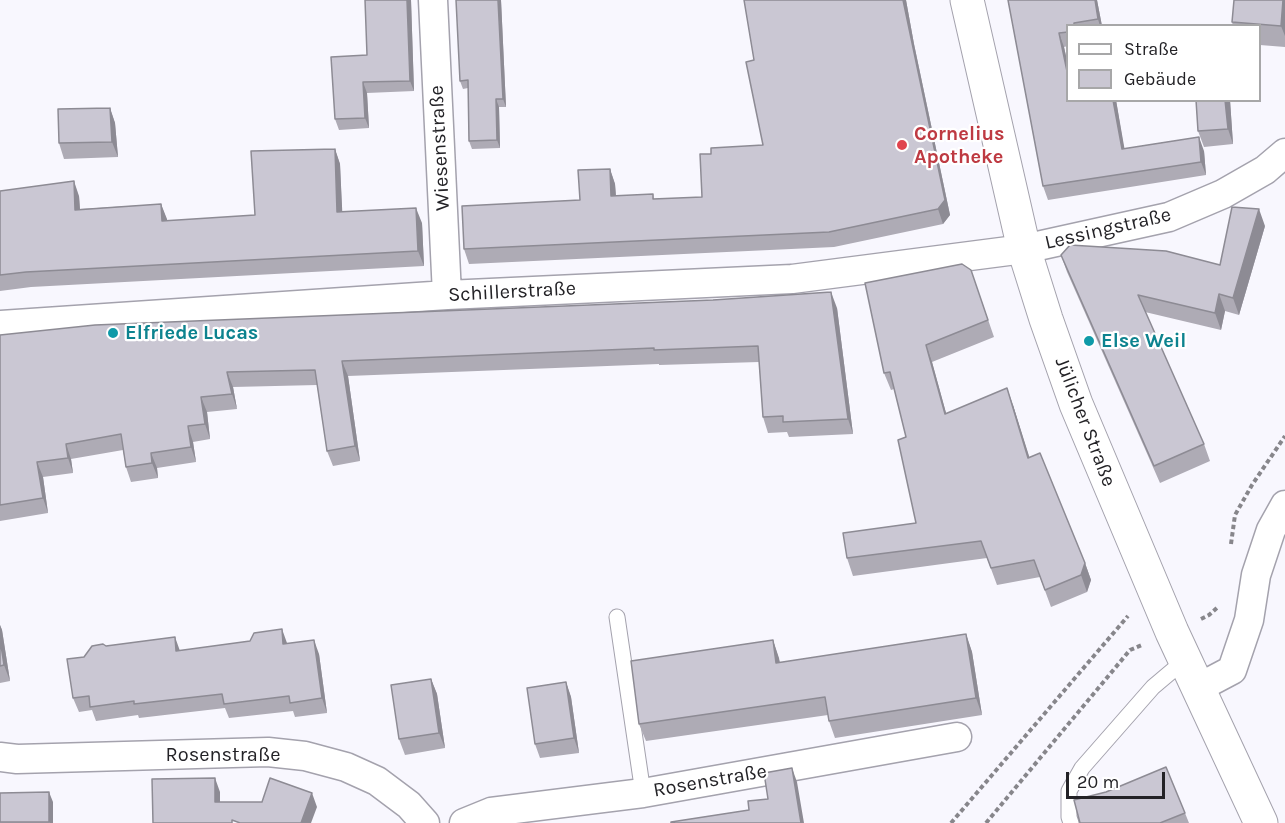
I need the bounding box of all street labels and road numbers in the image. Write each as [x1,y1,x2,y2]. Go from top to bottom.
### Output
street label: Wiesenstraße [425,85,455,211]
street label: Lessingstraße [1043,203,1173,255]
street label: Schillerstraße [447,277,577,307]
street label: Jülicher Straße [1049,354,1121,490]
street label: Rosenstraße [166,743,280,767]
street label: Rosenstraße [651,759,769,803]

